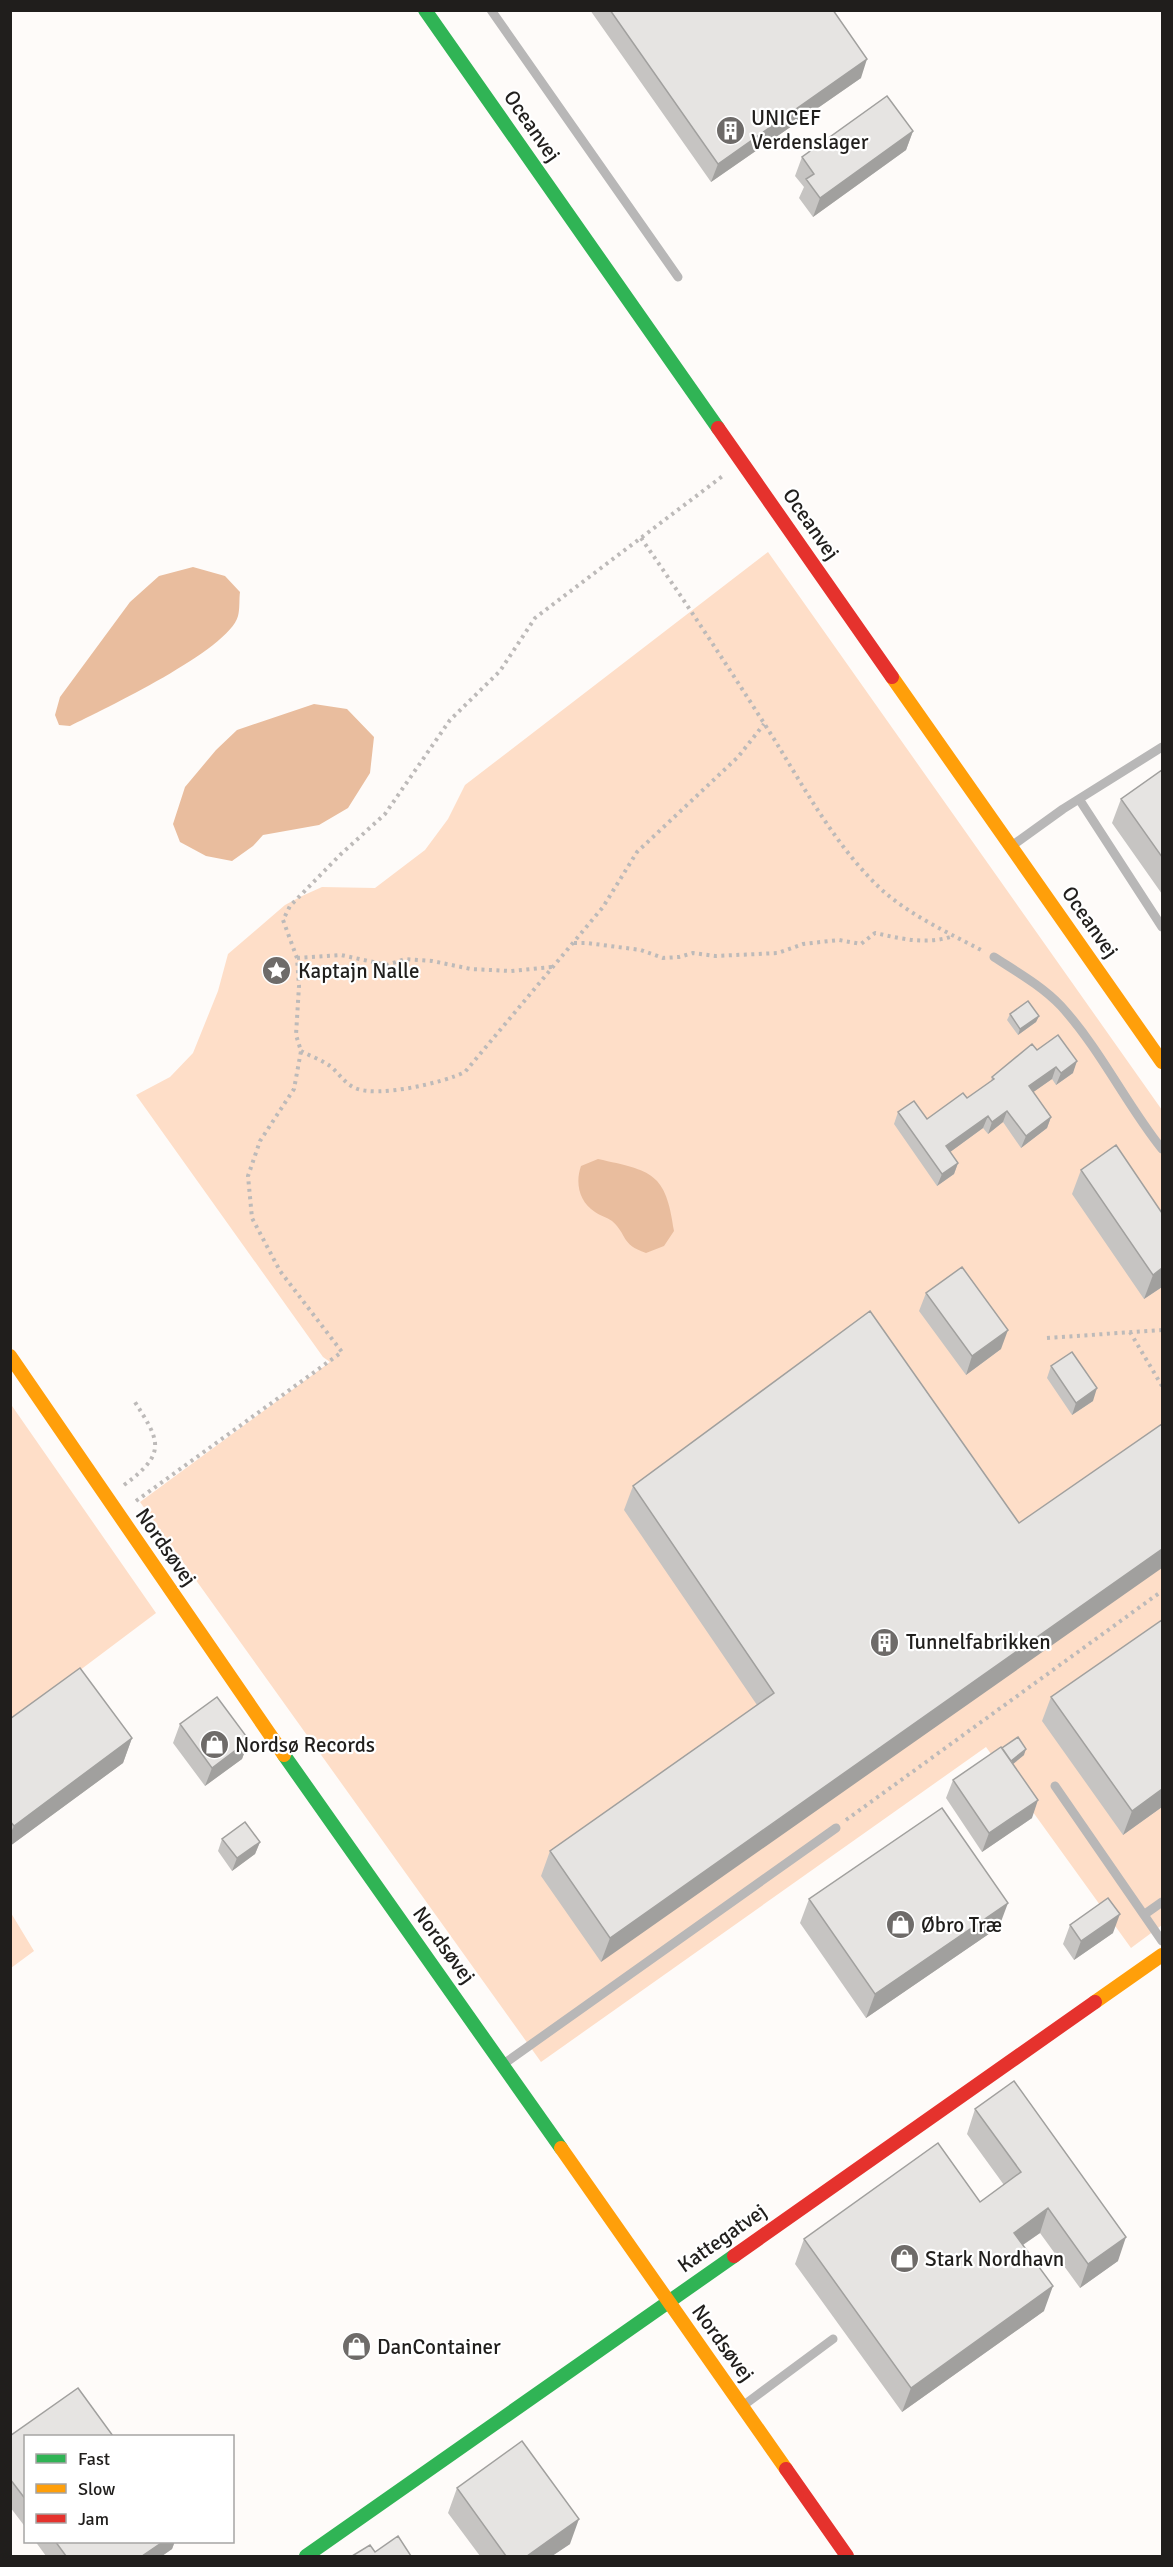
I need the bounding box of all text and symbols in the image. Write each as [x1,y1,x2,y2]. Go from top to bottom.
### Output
street label: Oceanvej [498,85,566,167]
place label: UNICEF Verdenslager [751,105,869,155]
building icon: UNICEF Verdenslager [714,114,746,146]
street label: Oceanvej [777,483,845,565]
street label: Oceanvej [1056,881,1124,963]
place icon: Kaptajn Nalle [261,955,293,987]
place label: Kaptajn Nalle [298,958,420,984]
street label: Nordsøvej [130,1503,202,1591]
building icon: Tunnelfabrikken [869,1626,901,1658]
place label: Tunnelfabrikken [906,1629,1051,1655]
shop icon: Nordsø Records [198,1729,230,1761]
place label: Nordsø Records [235,1732,375,1758]
street label: Nordsøvej [407,1901,481,1989]
shop icon: Øbro Træ [884,1909,916,1941]
place label: Øbro Træ [921,1912,1002,1938]
street label: Kattegatvej [672,2198,772,2278]
shop icon: Stark Nordhavn [888,2243,920,2275]
place label: Stark Nordhavn [925,2246,1064,2272]
street label: Nordsøvej [686,2299,760,2387]
shop icon: DanContainer [340,2331,372,2363]
place label: DanContainer [377,2334,501,2360]
legend [24,2435,234,2543]
text: Fast [78,2448,110,2470]
text: Slow [78,2478,115,2500]
text: Jam [78,2508,109,2530]

